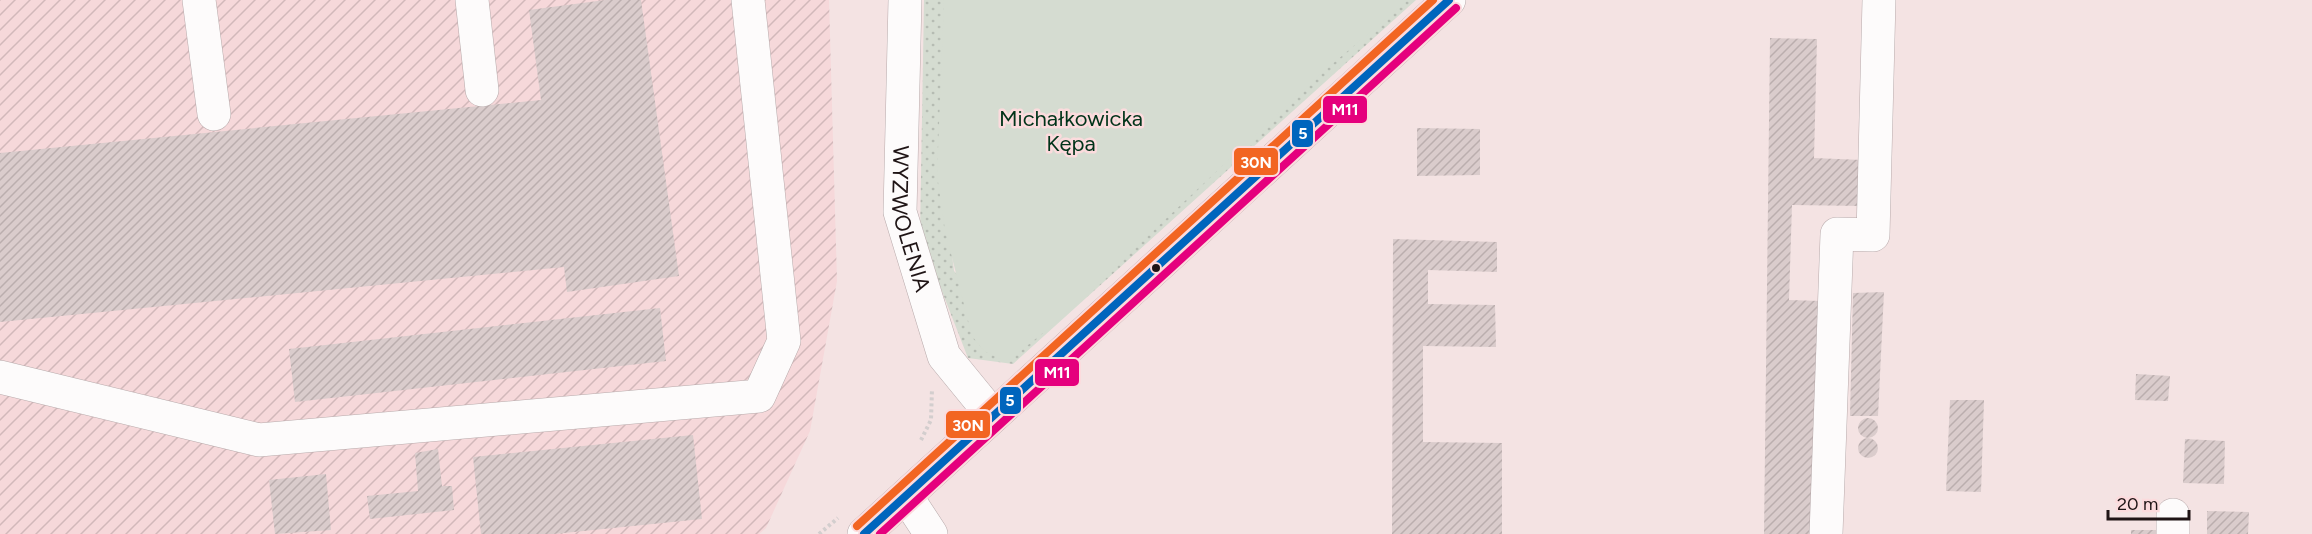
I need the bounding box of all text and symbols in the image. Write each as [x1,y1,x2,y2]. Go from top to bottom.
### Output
line badge: M11 [1322,95,1368,124]
text: M11 [1331,100,1359,119]
park label: Michałkowicka Kępa [999,105,1143,157]
line badge: 5 [1291,119,1314,148]
text: 5 [1298,124,1308,143]
street label: WYZWOLENIA [886,145,937,295]
line badge: 30N [1233,147,1279,176]
text: 30N [1240,153,1272,172]
unlabelled marker [1150,262,1162,274]
line badge: M11 [1034,358,1080,387]
text: M11 [1043,363,1071,382]
line badge: 5 [999,386,1022,415]
text: 5 [1005,391,1015,410]
line badge: 30N [945,410,991,439]
text: 30N [952,416,984,435]
scale bar [2108,483,2189,521]
text: 20 m [2117,493,2158,515]

